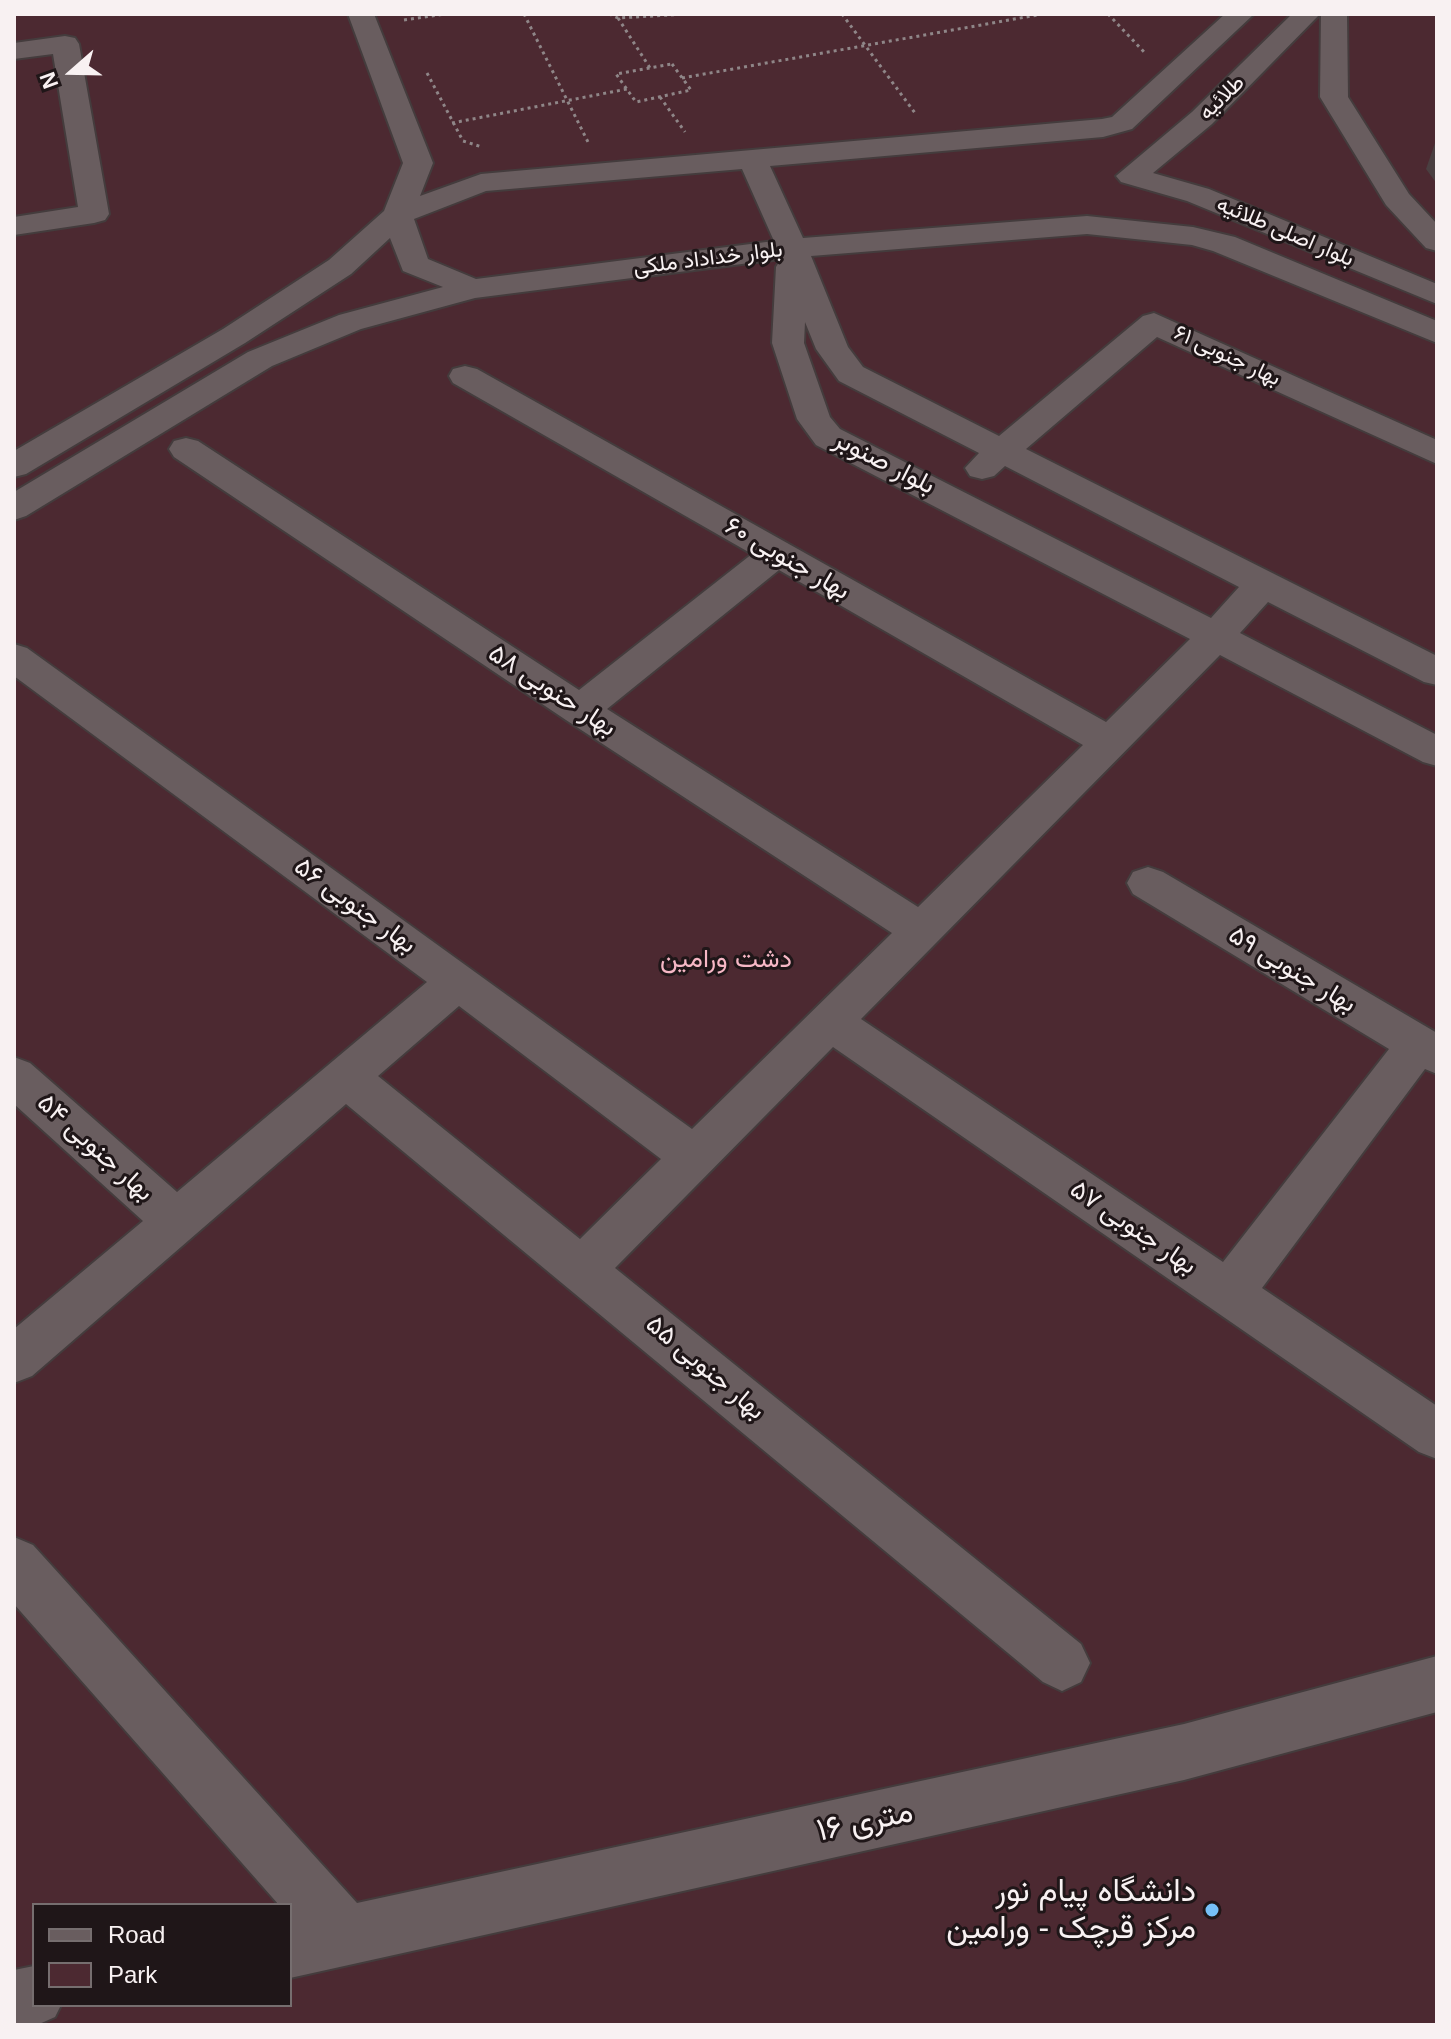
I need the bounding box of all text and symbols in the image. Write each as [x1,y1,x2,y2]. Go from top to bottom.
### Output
north arrow [32,32,112,112]
text: N [35,69,63,92]
street label: طلائیه [1194,70,1250,126]
street label: بلوار اصلی طلائیه [1212,191,1358,273]
street label: بلوار خداداد ملکی [632,237,784,281]
street label: بهار جنوبی ۶۱ [1169,320,1285,392]
street label: بلوار صنوبر [828,424,940,502]
street label: بهار جنوبی ۶۰ [719,511,855,607]
street label: بهار حنوبی ۵۸ [482,638,622,744]
street label: بهار جنوبی ۵۶ [288,851,422,961]
street label: بهار جنوبی ۵۹ [1223,920,1361,1020]
park label: دشت ورامین [660,944,792,976]
street label: بهار جنوبی ۵۴ [30,1088,160,1208]
street label: بهار جنوبی ۵۷ [1064,1174,1202,1282]
street label: بهار جنوبی ۵۵ [639,1309,771,1427]
street label: ۱۶ متری [813,1793,917,1851]
place label: دانشگاه پیام نور مرکز قرچک - ورامین [946,1873,1196,1948]
marker: دانشگاه پیام نور مرکز قرچک - ورامین [1203,1901,1221,1919]
legend [32,1903,292,2007]
text: Road [108,1921,165,1948]
text: Park [108,1961,157,1988]

